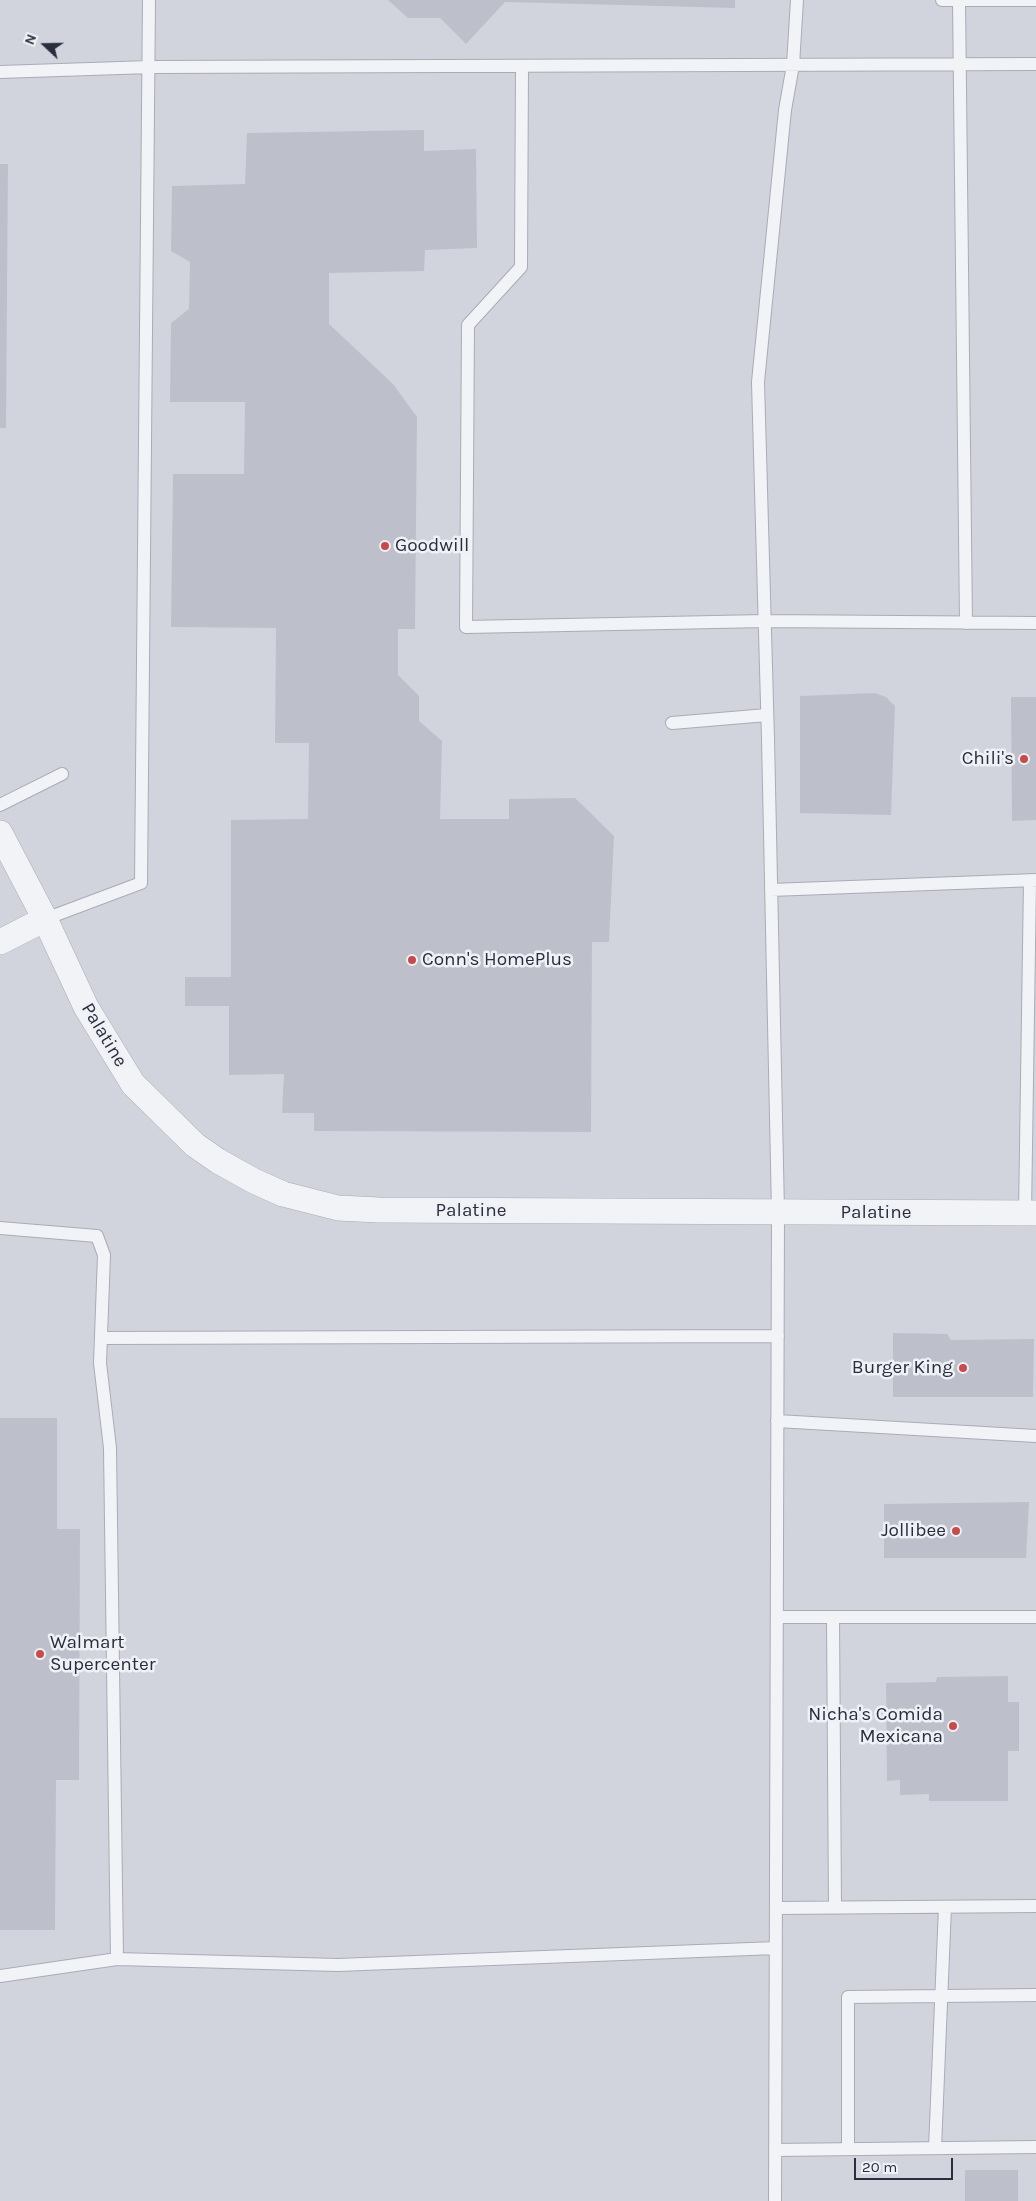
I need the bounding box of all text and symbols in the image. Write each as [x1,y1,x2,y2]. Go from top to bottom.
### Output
north arrow [20,20,70,70]
text: N [21,32,40,47]
place label: Goodwill [395,535,469,557]
marker: Goodwill [379,540,391,552]
place label: Chili's [962,748,1014,770]
marker: Chili's [1018,753,1030,765]
place label: Conn's HomePlus [422,949,572,971]
marker: Conn's HomePlus [406,954,418,966]
street label: Palatine [76,999,132,1071]
street label: Palatine [436,1200,506,1222]
street label: Palatine [841,1202,911,1224]
place label: Burger King [852,1357,953,1379]
marker: Burger King [957,1362,969,1374]
place label: Jollibee [881,1520,946,1542]
marker: Jollibee [950,1525,962,1537]
place label: Walmart Supercenter [50,1632,156,1676]
marker: Walmart Supercenter [34,1648,46,1660]
place label: Nicha's Comida Mexicana [808,1704,943,1748]
marker: Nicha's Comida Mexicana [947,1720,959,1732]
scale bar [856,2148,955,2180]
text: 20 m [862,2158,897,2176]

